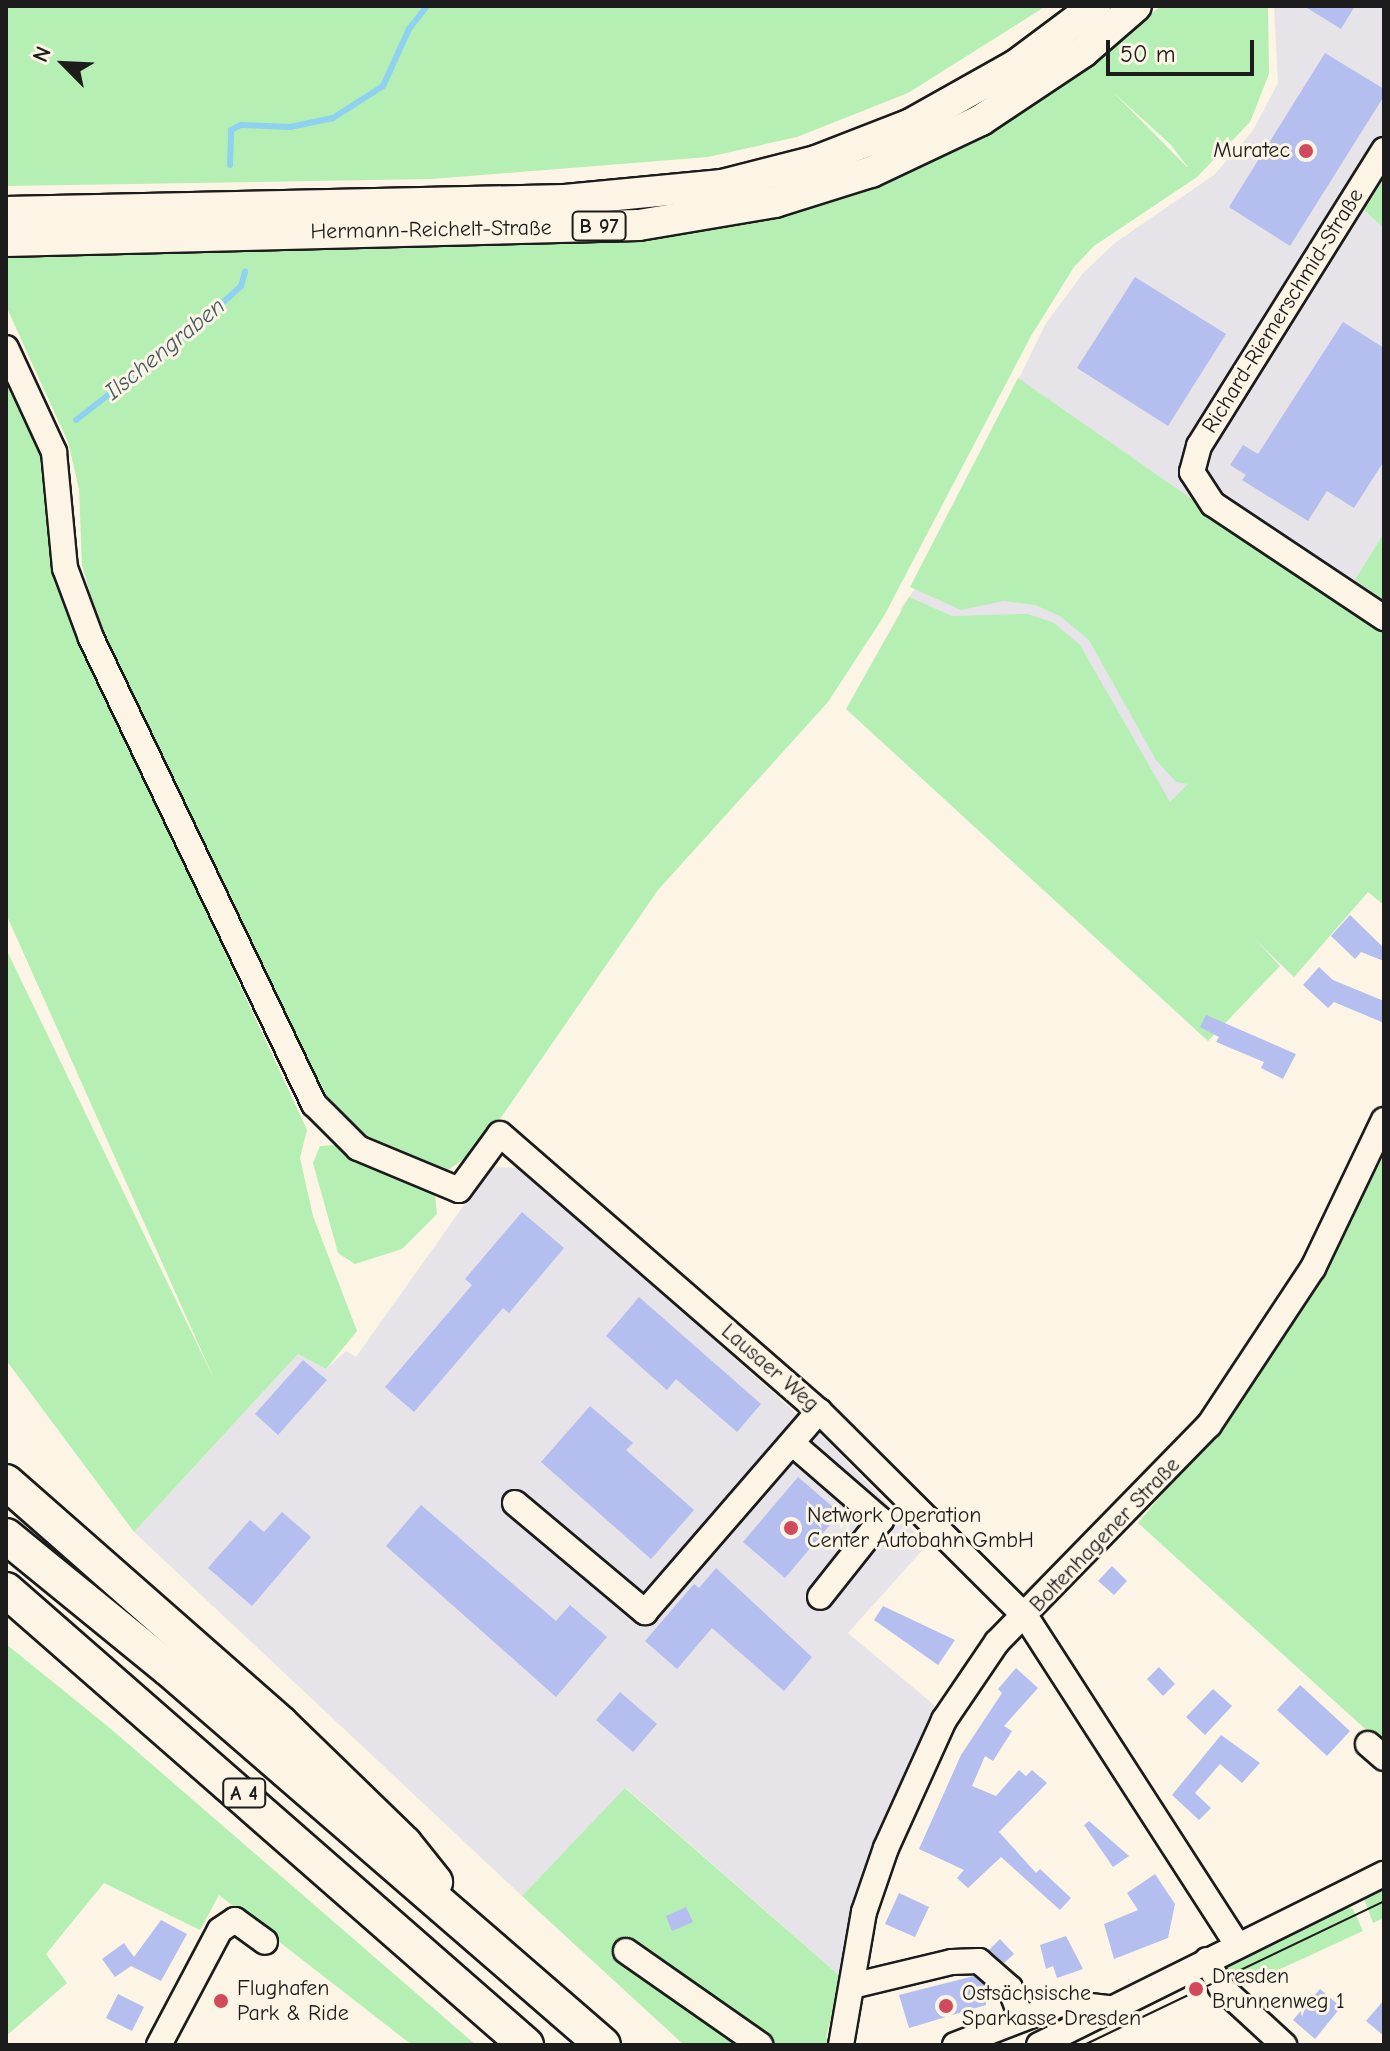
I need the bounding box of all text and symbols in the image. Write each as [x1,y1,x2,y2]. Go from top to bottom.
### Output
north arrow [24,24,104,104]
scale bar [1110,24,1258,74]
text: 50 m [1120,40,1176,68]
text: N [27,42,57,66]
place label: Muratec [1213,138,1290,164]
marker: Muratec [1297,142,1315,160]
street label: Richard-Riemerschmid-Straße [1197,184,1369,438]
road number: B 97 [571,210,627,242]
street label: Hermann-Reichelt-Straße [310,215,552,245]
water label: Ilschengraben [99,292,231,406]
street label: Lausaer Weg [716,1318,824,1418]
street label: Boltenhagener Straße [1024,1452,1186,1618]
place label: Network Operation Center Autobahn GmbH [807,1502,1034,1554]
marker: Network Operation Center Autobahn GmbH [782,1519,800,1537]
road number: A 4 [222,1777,266,1809]
place label: Dresden Brunnenweg 1 [1212,1963,1345,2014]
place label: Flughafen Park & Ride [237,1975,349,2026]
place label: Ostsächsische Sparkasse Dresden [962,1980,1141,2032]
marker: Dresden Brunnenweg 1 [1187,1980,1205,1998]
marker: Flughafen Park & Ride [212,1992,230,2010]
marker: Ostsächsische Sparkasse Dresden [937,1997,955,2015]

